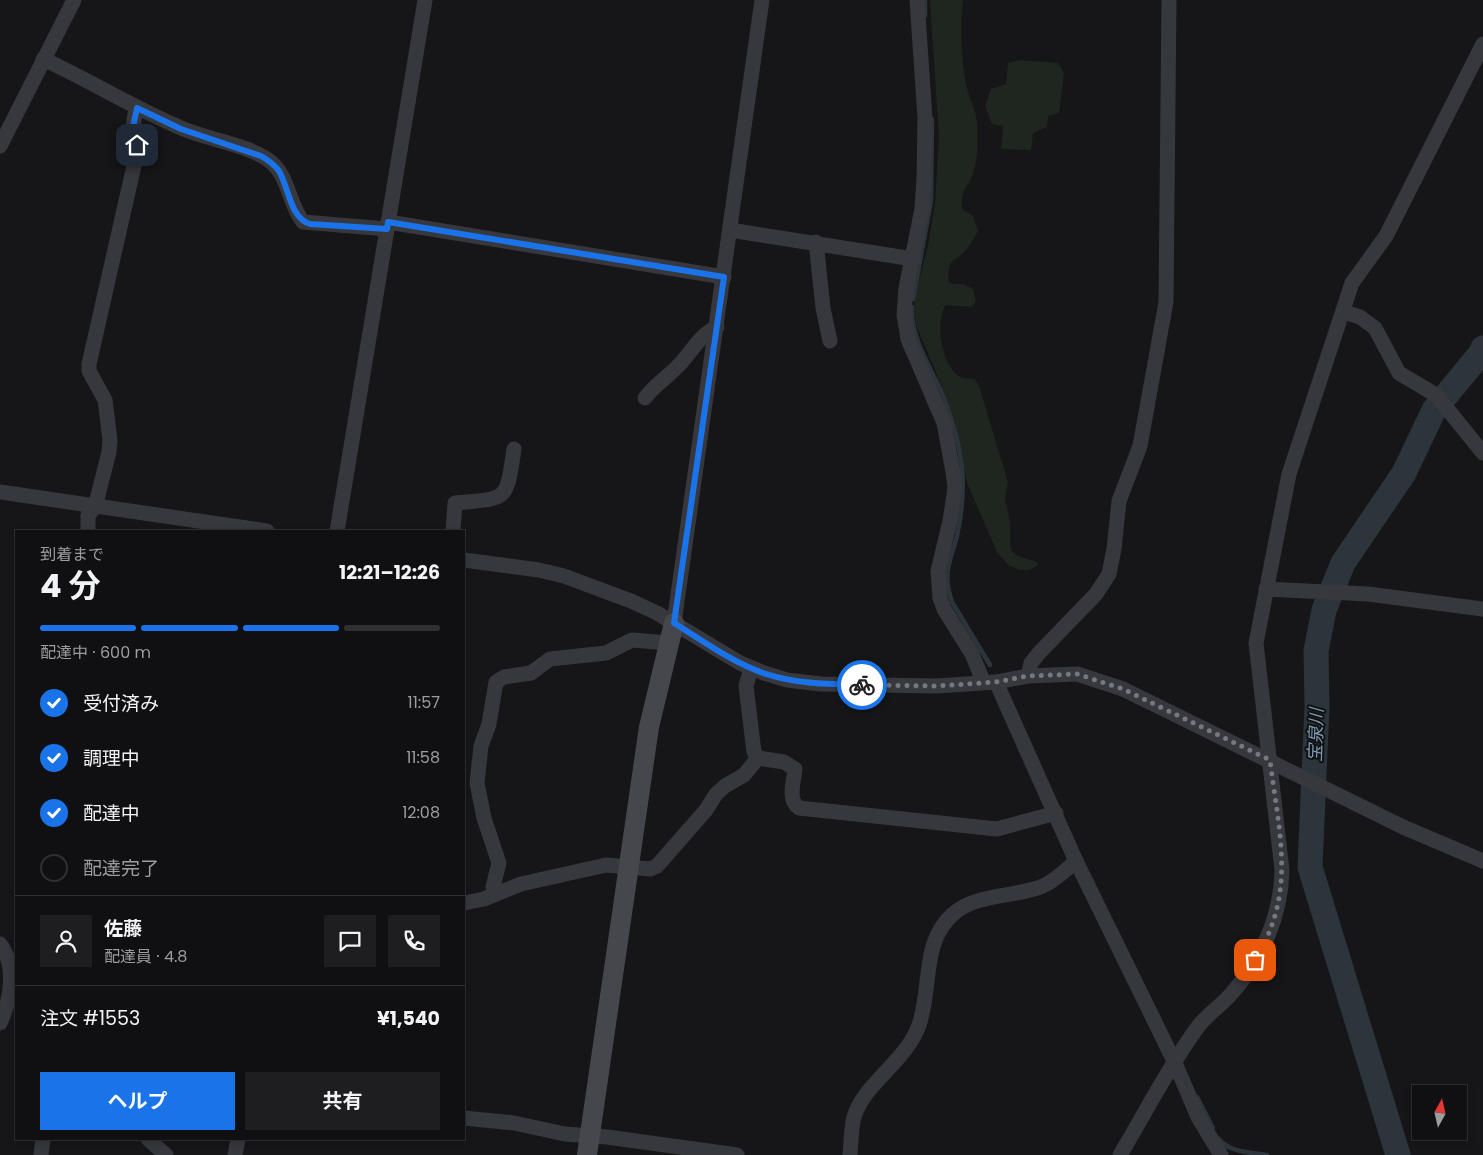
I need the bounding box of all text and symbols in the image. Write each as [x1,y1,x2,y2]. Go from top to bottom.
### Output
pin [116,124,158,166]
icon: home [123,131,151,159]
text: 到着まで [40,543,104,566]
text: 12:21–12:26 [339,559,440,586]
text: 4 分 [40,563,100,608]
text: 配達中 · 600 m [40,641,151,664]
courier [837,660,887,710]
icon: bike [848,671,876,699]
icon: check [40,689,68,717]
text: 受付済み [83,690,159,717]
text: 11:57 [408,691,440,714]
water label: 宝泉川 [1302,706,1329,762]
icon: check [40,744,68,772]
text: 調理中 [83,745,140,772]
text: 11:58 [406,746,440,769]
icon: check [40,799,68,827]
text: 配達中 [83,800,140,827]
text: 12:08 [402,801,440,824]
text: 配達完了 [83,855,159,882]
button: person [40,915,92,967]
text: 佐藤 [104,915,142,942]
button: chat [324,915,376,967]
button: phone [388,915,440,967]
pin [1234,939,1276,981]
text: 配達員 · 4.8 [104,945,187,968]
icon: bag [1241,946,1269,974]
text: 注文 #1553 [40,1005,140,1032]
text: ¥1,540 [377,1005,440,1032]
button: ヘルプ [40,1072,235,1130]
button: 共有 [245,1072,440,1130]
north arrow [1412,1085,1468,1140]
map controls [1412,1085,1467,1140]

